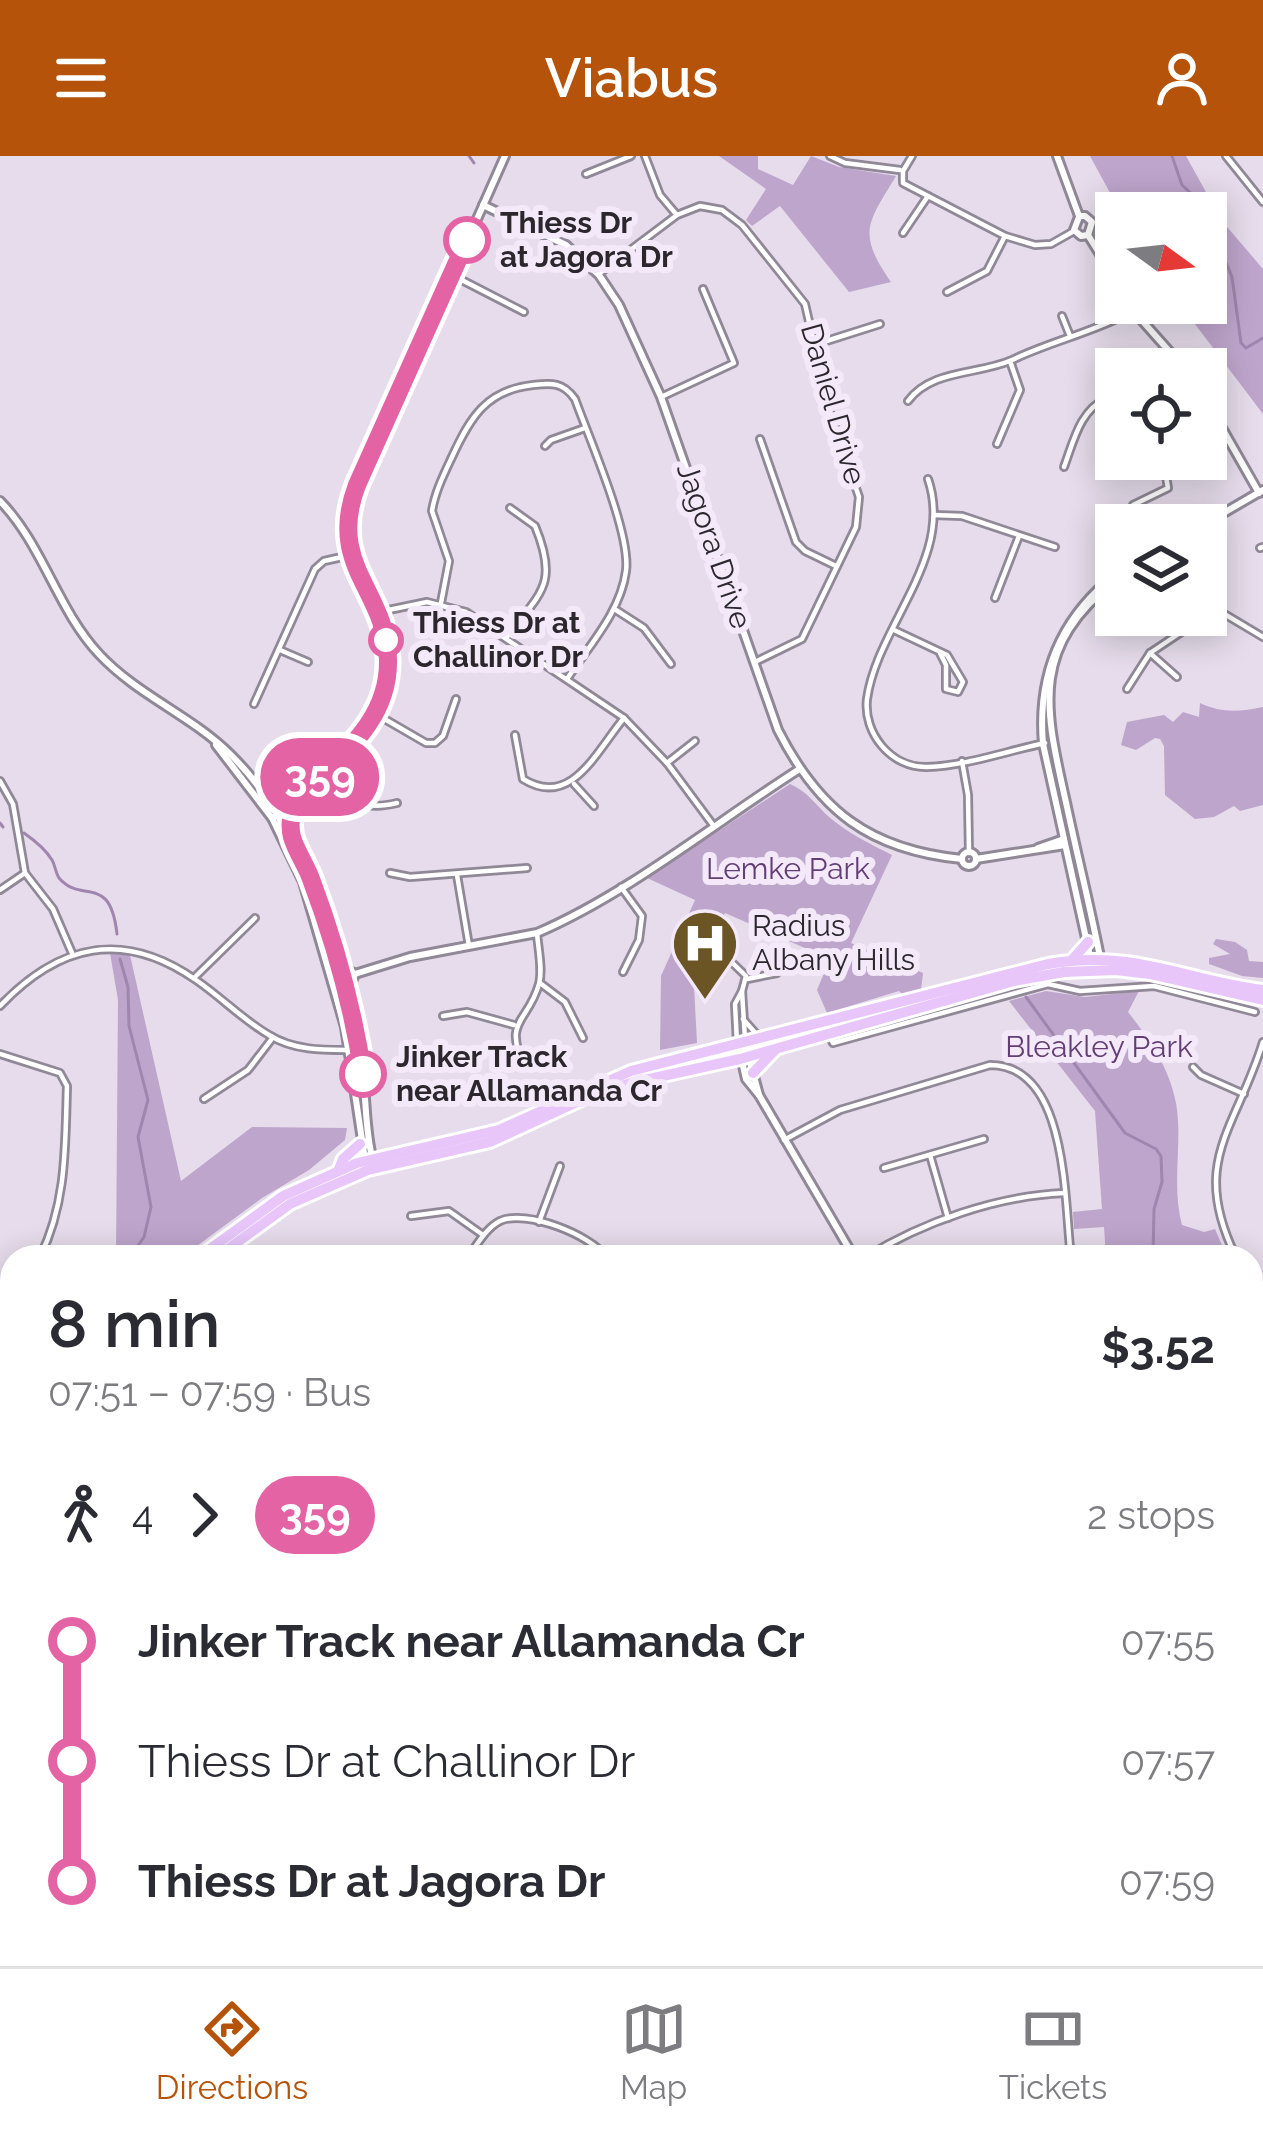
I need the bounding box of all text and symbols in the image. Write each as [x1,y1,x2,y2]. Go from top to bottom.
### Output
icon: menu [48,45,114,111]
icon: person [1149,45,1215,111]
text: Viabus [545,46,718,110]
north arrow [1095,192,1227,324]
map controls [1095,192,1227,636]
place label: Thiess Dr at Jagora Dr [500,205,673,274]
marker: Thiess Dr at Jagora Dr [445,218,489,262]
street label: Daniel Drive [794,319,873,488]
button: locate [1095,348,1227,480]
street label: Jagora Drive [670,458,759,633]
button: layers [1095,504,1227,636]
place label: Thiess Dr at Challinor Dr [413,605,583,674]
marker: Thiess Dr at Challinor Dr [370,624,402,656]
line badge: 359 [251,738,389,816]
text: 359 [284,752,356,801]
park label: Lemke Park [706,851,870,886]
hospital icon: Radius Albany Hills [670,908,740,1002]
place label: Radius Albany Hills [752,908,915,977]
park label: Bleakley Park [1005,1029,1193,1064]
place label: Jinker Track near Allamanda Cr [396,1039,662,1108]
marker: Jinker Track near Allamanda Cr [341,1052,385,1096]
text: 8 min [48,1285,221,1362]
text: $3.52 [1101,1321,1215,1374]
text: 07:51 – 07:59 · Bus [48,1369,371,1415]
icon: walk [48,1482,114,1548]
icon: forward [171,1482,237,1548]
text: 359 [279,1490,351,1539]
text: 4 [132,1492,153,1538]
text: 2 stops [1087,1492,1215,1538]
text: Jinker Track near Allamanda Cr [138,1615,805,1668]
text: 07:55 [1121,1618,1215,1664]
text: Thiess Dr at Challinor Dr [138,1735,635,1788]
text: 07:57 [1121,1738,1215,1784]
text: Thiess Dr at Jagora Dr [138,1855,605,1908]
text: 07:59 [1119,1858,1215,1904]
tab: Directions [156,1996,308,2107]
tab: Map [620,1996,687,2107]
tab: Tickets [999,1996,1107,2107]

